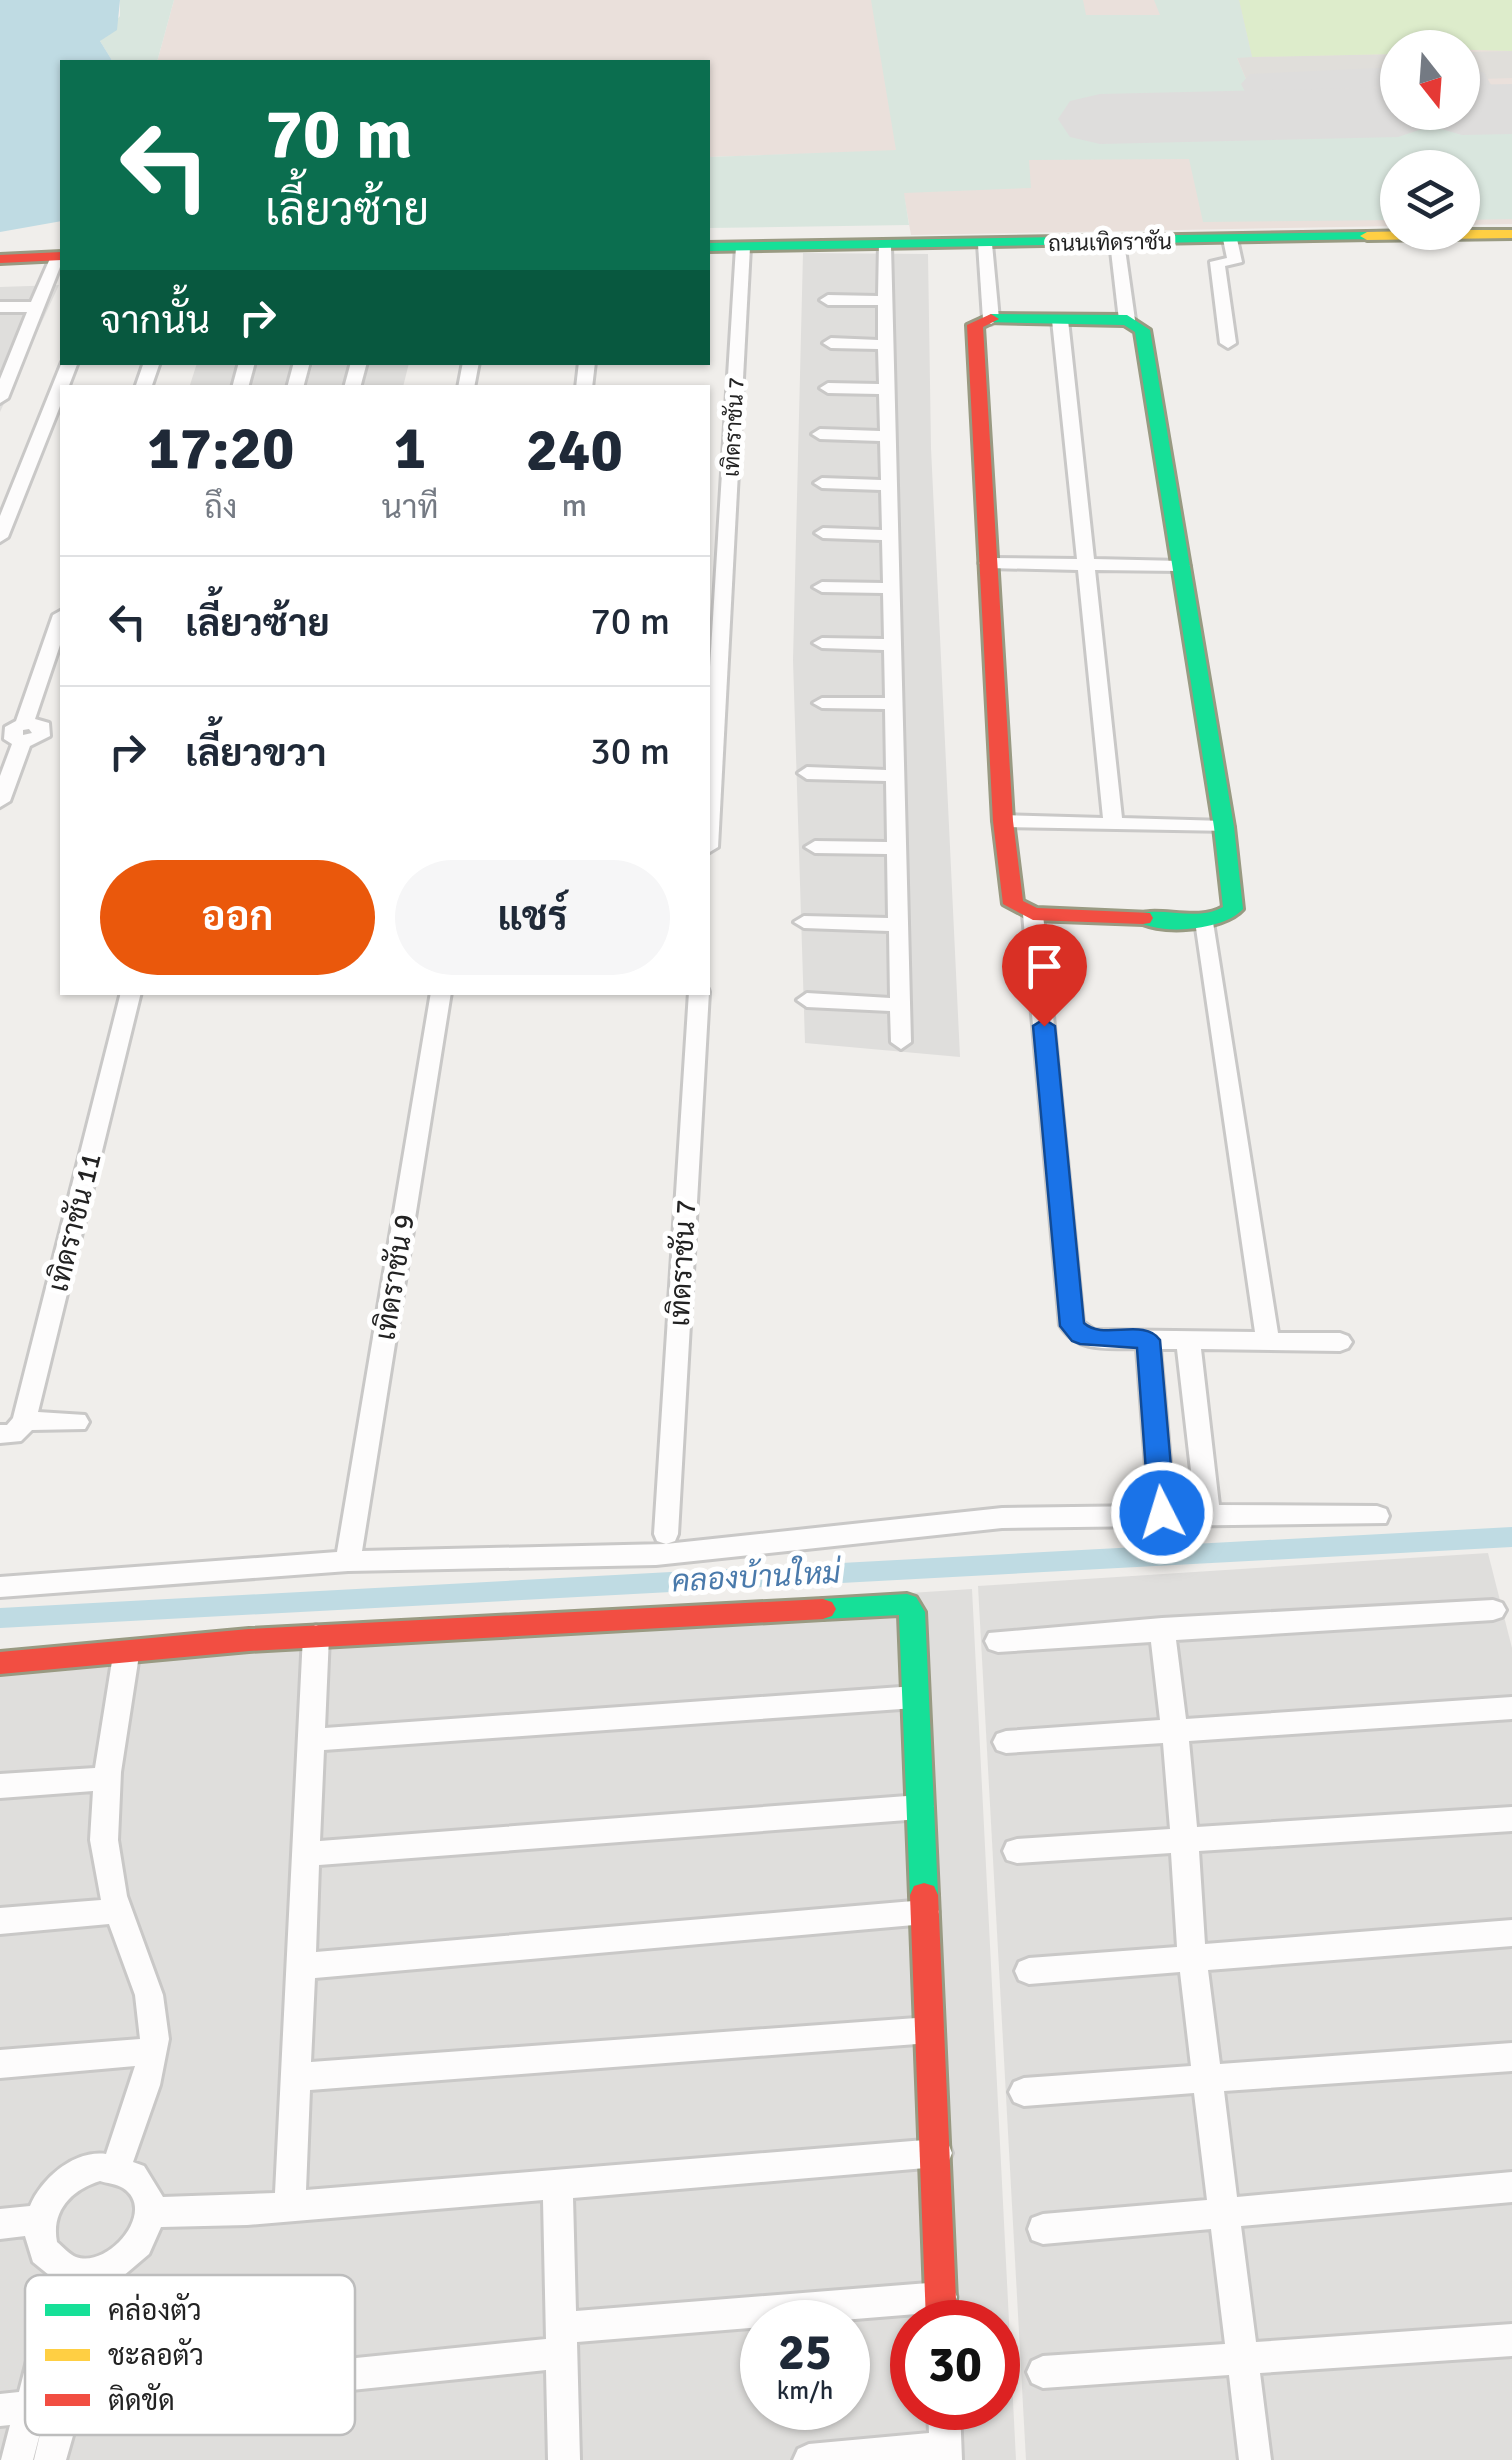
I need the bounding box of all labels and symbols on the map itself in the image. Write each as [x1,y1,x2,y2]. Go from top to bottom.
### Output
north arrow [1380,30,1480,130]
street label: ถนนเทิดราชัน [1048,228,1172,257]
street label: เทิดราชัน 7 [717,377,750,478]
pin [1002,924,1087,1027]
street label: เทิดราชัน 11 [39,1149,109,1295]
street label: เทิดราชัน 7 [661,1199,703,1327]
street label: เทิดราชัน 9 [366,1212,422,1342]
position arrow [1110,1461,1214,1565]
water label: คลองบ้านใหม่ [671,1553,843,1600]
legend [25,2275,355,2435]
text: คล่องตัว [108,2292,202,2328]
speed limit sign: 30 [890,2300,1020,2430]
text: ชะลอตัว [108,2337,204,2373]
text: ติดขัด [108,2382,175,2418]

